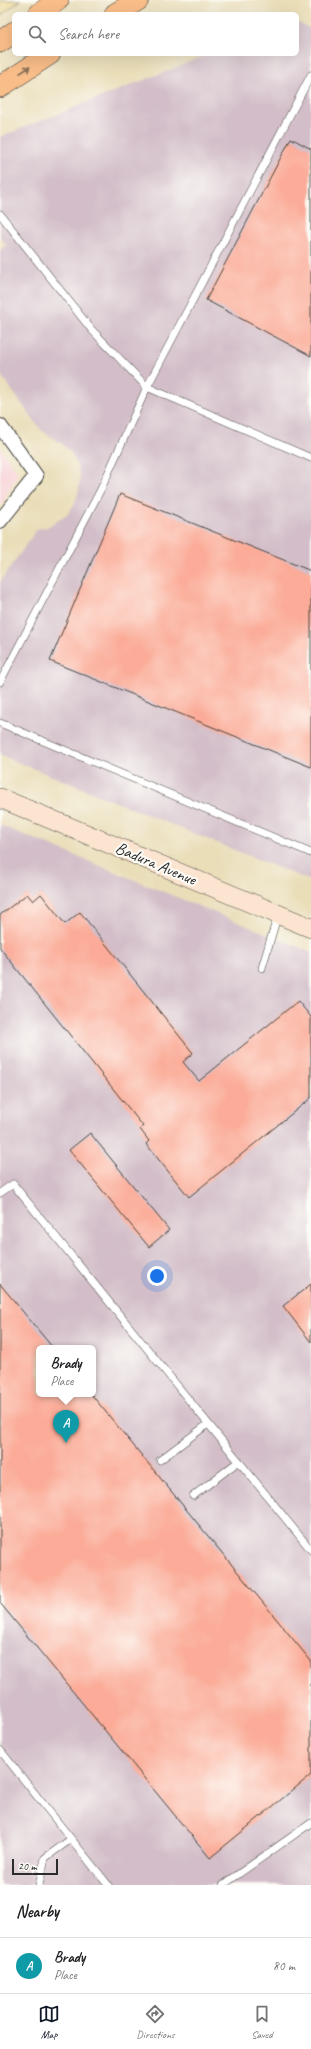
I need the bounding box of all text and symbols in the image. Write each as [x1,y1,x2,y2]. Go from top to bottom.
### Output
search box [12,12,299,56]
icon: search [26,23,48,45]
text: Search here [58,25,119,44]
one-way arrow [19,66,30,74]
street label: Badura Avenue [112,837,201,890]
your location [147,1266,167,1286]
popup [36,1345,96,1397]
text: Brady [50,1354,82,1373]
text: Place [50,1373,73,1389]
pin: A [53,1410,79,1443]
scale bar [12,1857,58,1876]
text: 20 m [18,1859,37,1873]
text: Nearby [16,1901,59,1922]
text: Brady [54,1948,85,1967]
text: A [26,1958,32,1974]
text: 80 m [273,1958,295,1974]
text: Place [54,1967,77,1983]
tab: Map [38,2003,60,2041]
tab: Directions [136,2003,175,2041]
tab: Saved [251,2003,273,2041]

